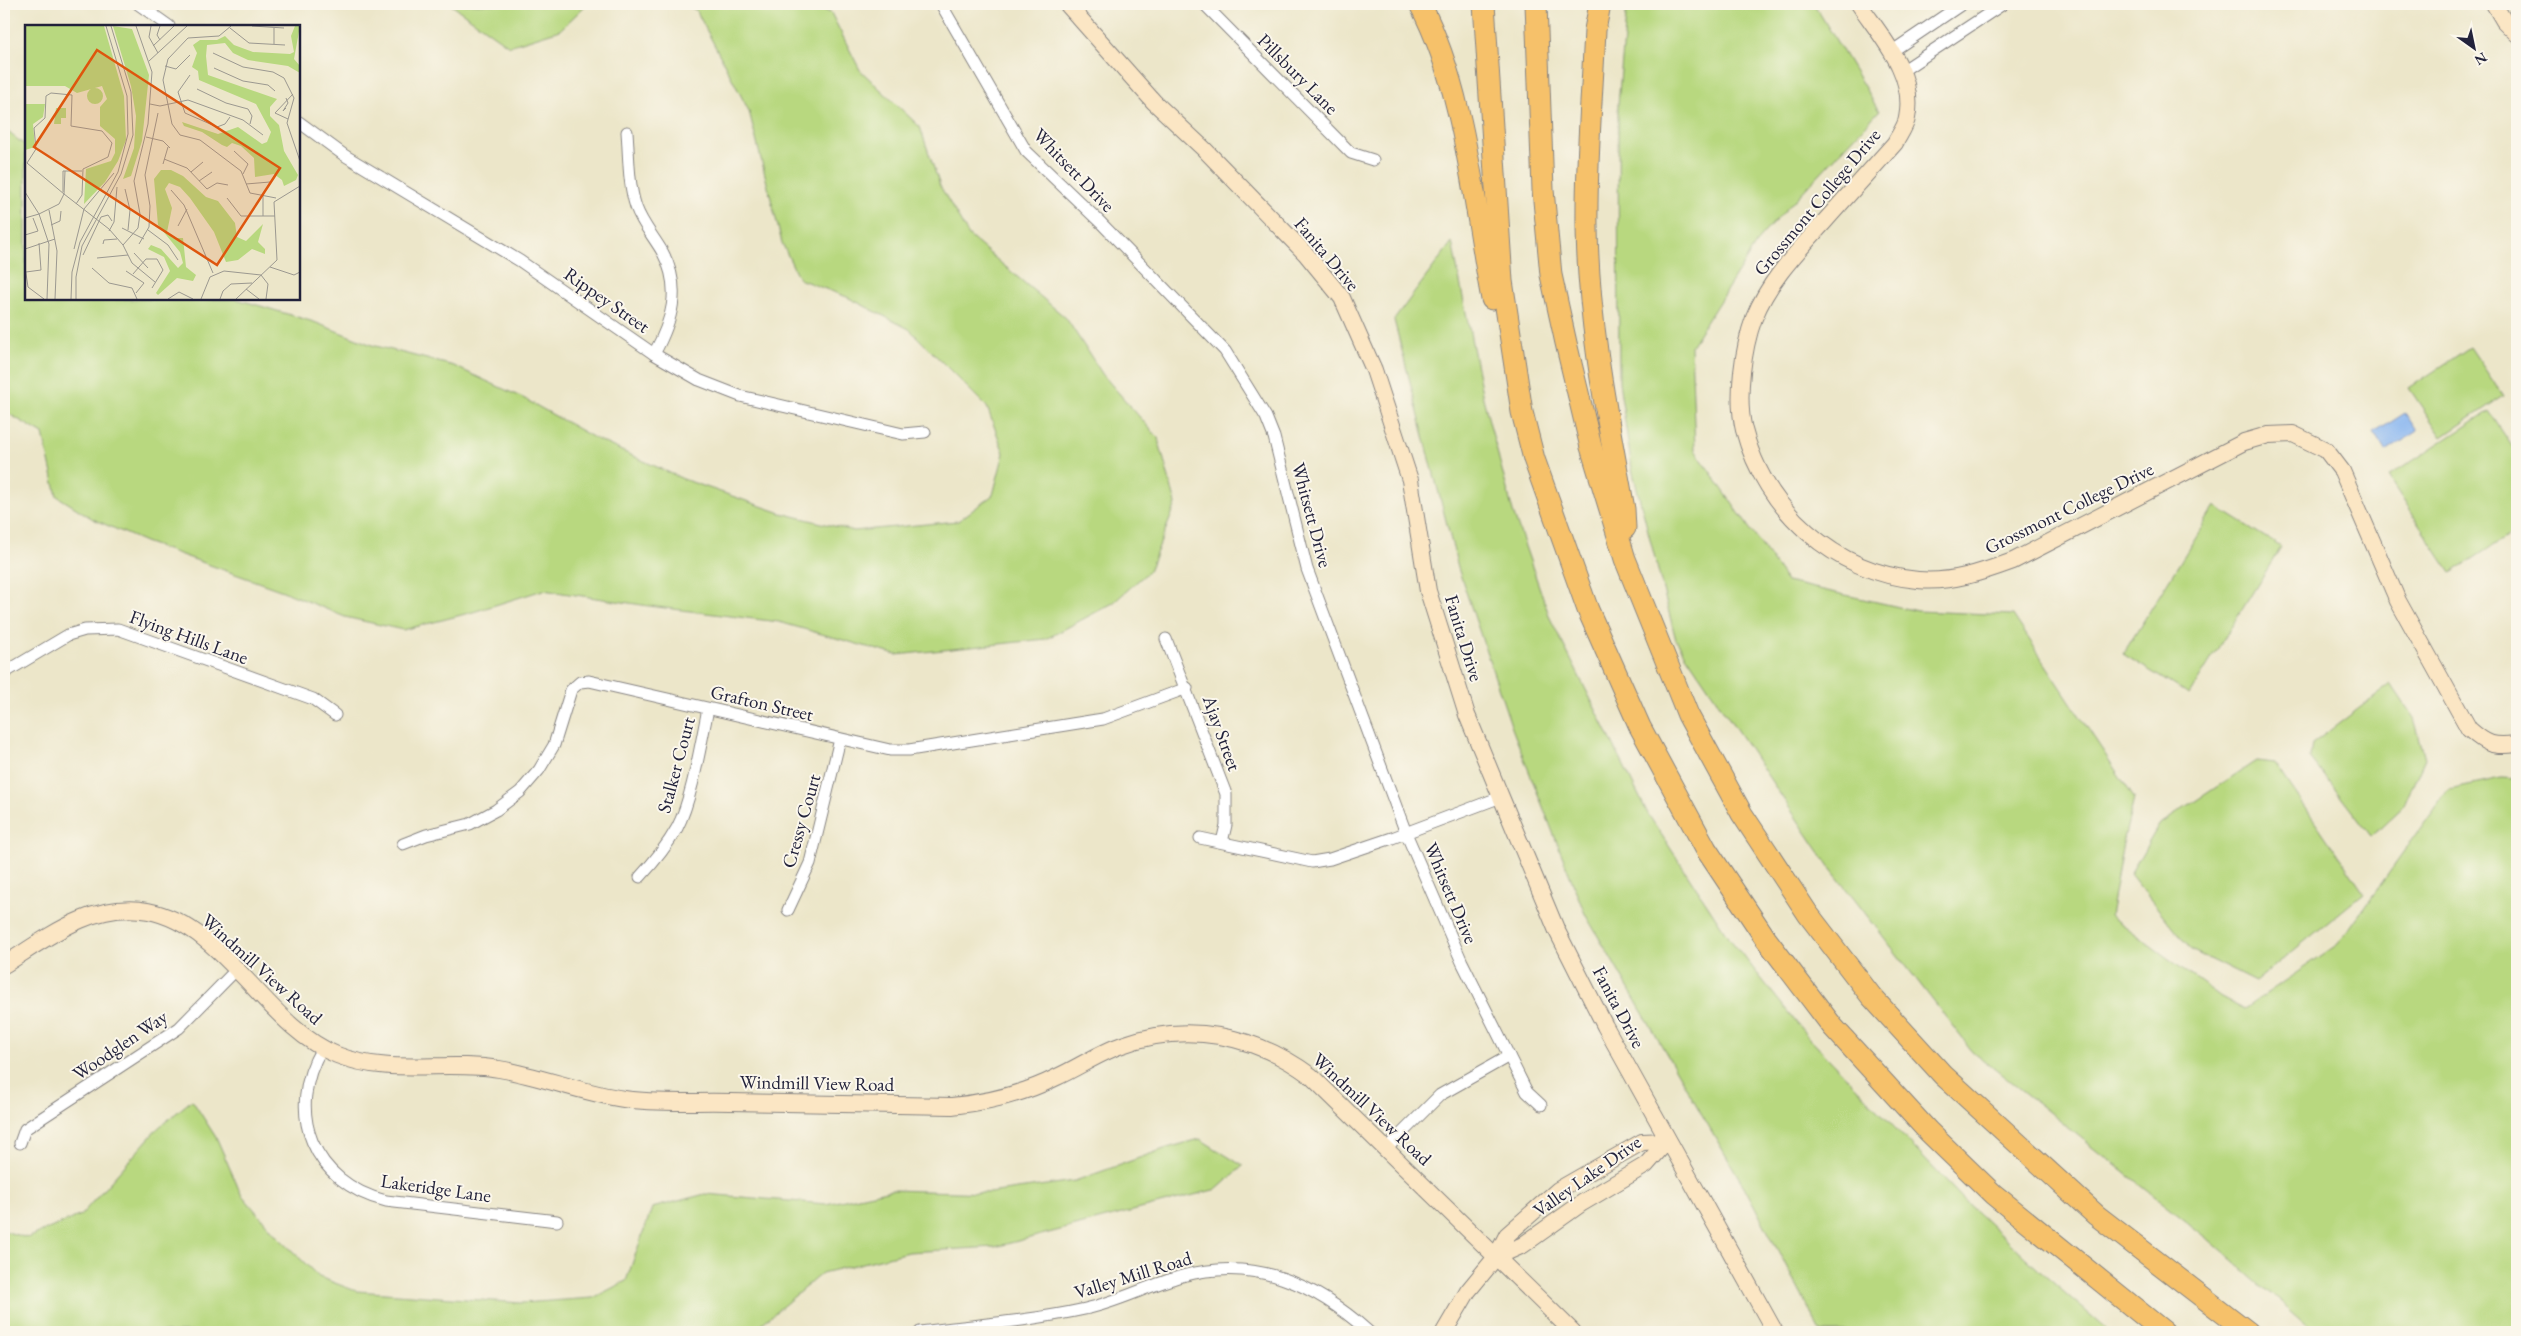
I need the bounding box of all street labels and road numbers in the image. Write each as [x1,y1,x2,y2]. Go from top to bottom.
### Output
street label: Pillsbury Lane [1252,28,1344,120]
street label: Whitsett Drive [1028,123,1120,217]
street label: Grossmont College Drive [1748,123,1886,281]
street label: Fanita Drive [1289,212,1365,296]
street label: Rippey Street [559,261,655,339]
street label: Grossmont College Drive [1980,456,2158,560]
street label: Whitsett Drive [1286,460,1338,570]
street label: Fanita Drive [1439,592,1489,684]
street label: Flying Hills Lane [126,604,252,670]
street label: Grafton Street [708,679,816,727]
street label: Ajay Street [1196,691,1247,774]
street label: Stalker Court [651,714,701,816]
street label: Cressy Court [776,771,826,871]
street label: Whitsett Drive [1418,839,1484,947]
street label: Windmill View Road [196,908,328,1030]
street label: Fanita Drive [1587,962,1651,1052]
street label: Woodglen Way [68,1004,173,1086]
street label: Windmill View Road [1307,1047,1437,1171]
street label: Windmill View Road [739,1069,895,1097]
street label: Valley Lake Drive [1528,1129,1646,1223]
street label: Lakeridge Lane [379,1168,493,1208]
street label: Valley Mill Road [1071,1245,1195,1305]

